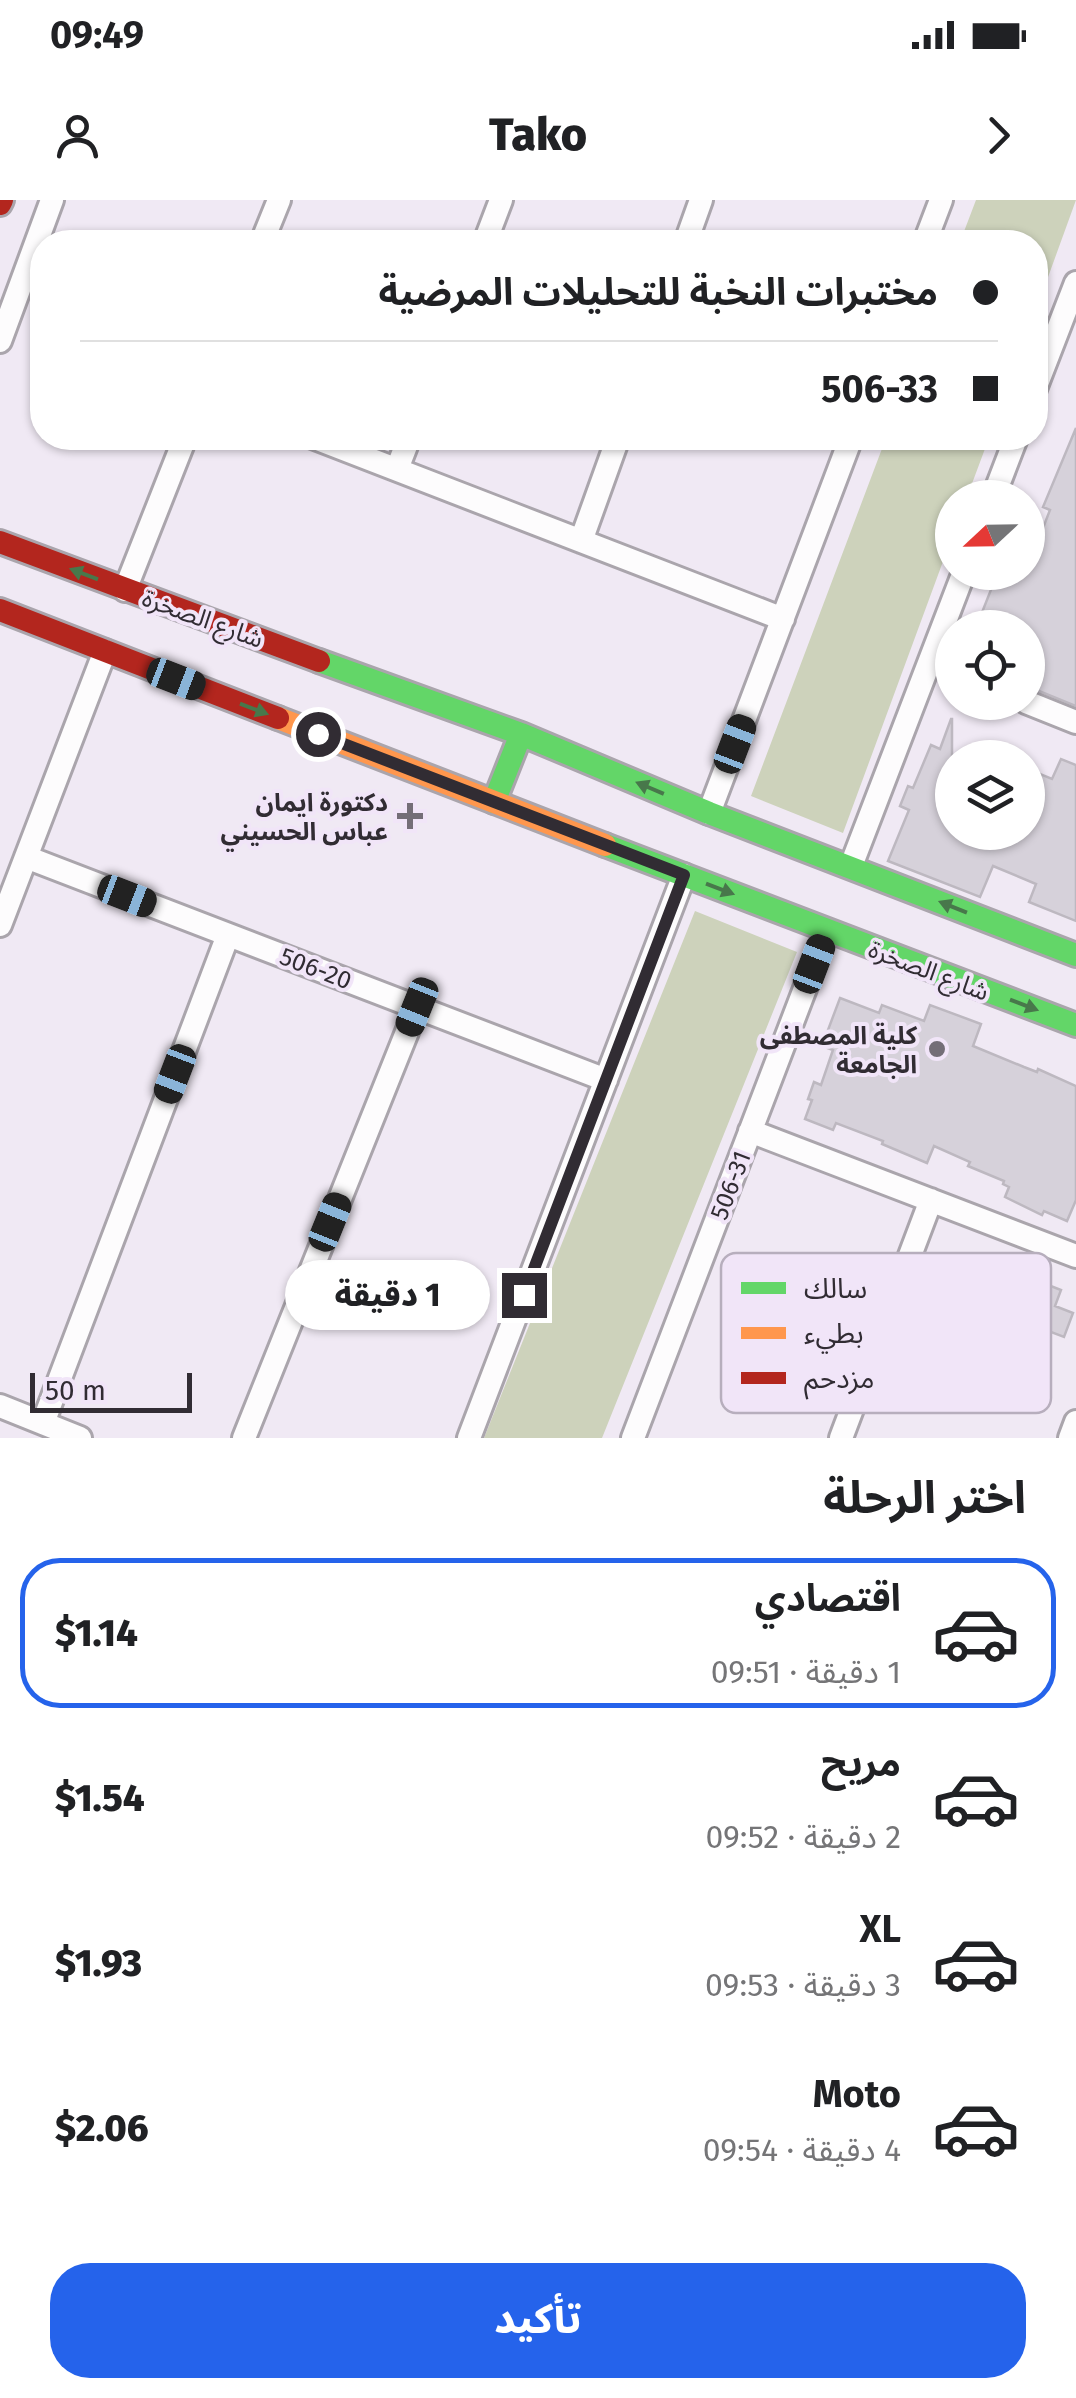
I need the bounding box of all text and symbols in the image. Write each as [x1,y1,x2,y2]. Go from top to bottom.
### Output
text: 09:49 [50,12,144,58]
icon: person [50,108,105,163]
text: Tako [489,108,587,162]
icon: forward [971,108,1026,163]
text: مختبرات النخبة للتحليلات المرضية [378,269,938,315]
text: 506-33 [821,366,938,412]
north arrow [935,480,1045,590]
map controls [935,480,1045,850]
one-way arrow [69,566,99,582]
street label: شارع الصخرة [137,583,267,657]
button: locate [935,610,1045,720]
car [143,654,209,704]
one-way arrow [239,702,269,717]
car [710,711,760,777]
route start [296,712,341,757]
button: layers [935,740,1045,850]
one-way arrow [635,780,665,796]
place label: دكتورة ايمان عباس الحسيني [220,788,388,852]
marker: دكتورة ايمان عباس الحسيني [397,803,423,829]
car [94,871,160,921]
one-way arrow [705,882,735,898]
one-way arrow [937,898,967,914]
car [789,931,839,997]
street label: شارع الصخرة [863,934,993,1010]
street label: 506-20 [275,942,356,996]
car [392,974,442,1040]
one-way arrow [1009,998,1039,1013]
place label: كلية المصطفى الجامعة [760,1021,918,1080]
marker: كلية المصطفى الجامعة [926,1038,948,1060]
car [150,1041,200,1107]
street label: 506-31 [704,1147,758,1224]
car [305,1189,355,1255]
legend [721,1253,1051,1413]
callout: 1 دقيقة [284,1260,489,1330]
text: سالك [804,1272,867,1305]
route end [502,1273,547,1318]
text: 1 دقيقة [335,1276,441,1314]
text: بطيء [804,1317,864,1354]
text: مزدحم [804,1362,875,1400]
scale bar [30,1368,192,1412]
text: 50 m [45,1374,106,1407]
text: اختر الرحلة [823,1471,1026,1525]
text: اقتصادي [755,1575,901,1621]
icon: car [931,1588,1021,1678]
text: $1.14 [55,1610,138,1656]
text: 1 دقيقة · 09:51 [711,1653,901,1691]
text: مريح [821,1740,901,1786]
icon: car [931,1753,1021,1843]
text: $1.54 [55,1775,145,1821]
text: 2 دقيقة · 09:52 [705,1818,901,1856]
text: XL [859,1906,901,1952]
icon: car [931,1918,1021,2008]
text: $1.93 [55,1940,142,1986]
text: 3 دقيقة · 09:53 [705,1966,901,2004]
text: Moto [813,2071,901,2117]
icon: car [931,2083,1021,2173]
text: $2.06 [55,2105,149,2151]
text: 4 دقيقة · 09:54 [703,2131,901,2169]
button: تأكيد [50,2263,1026,2378]

